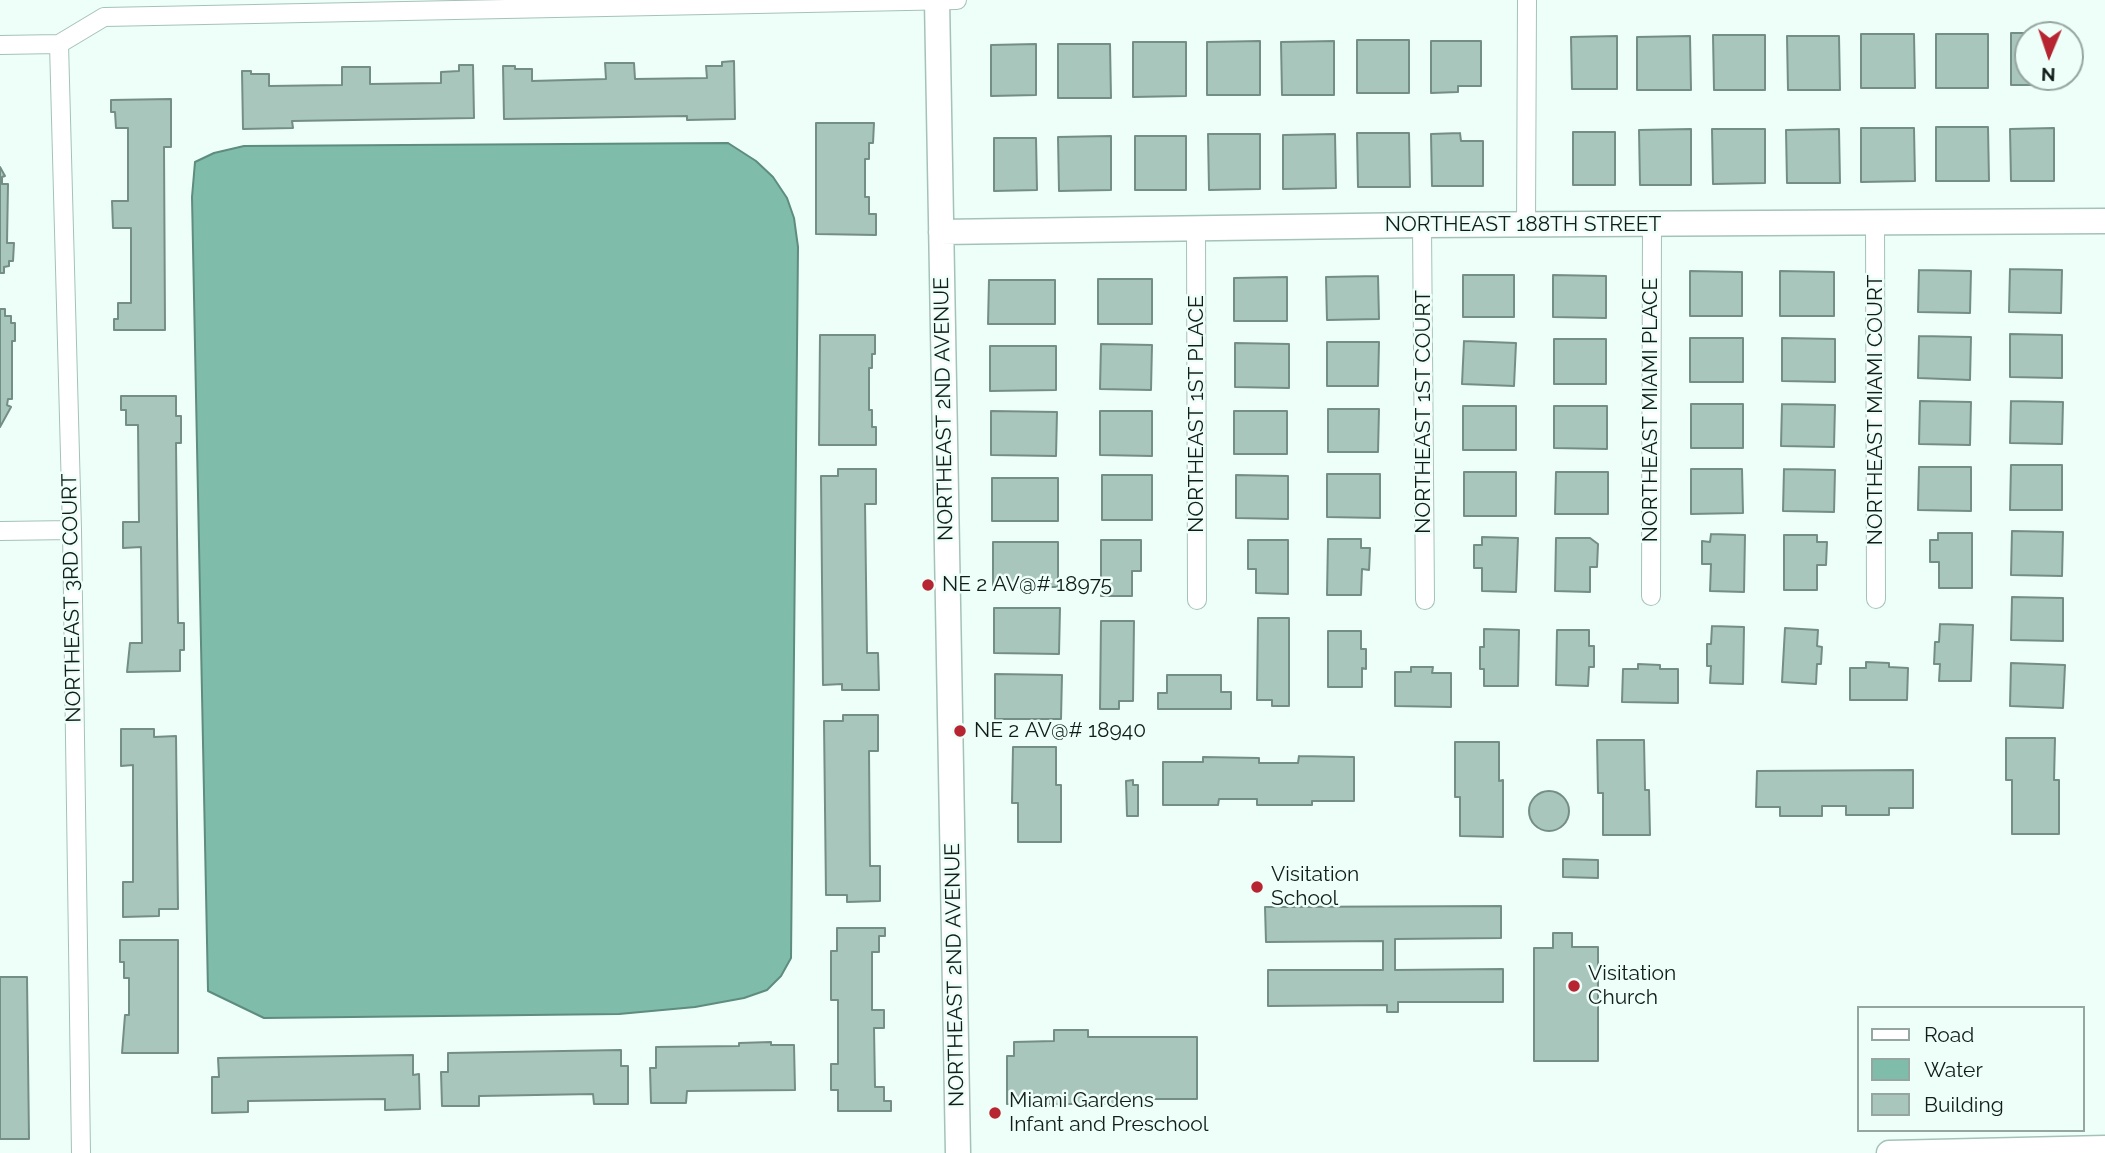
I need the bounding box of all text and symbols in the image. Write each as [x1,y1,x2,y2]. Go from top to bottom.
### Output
north arrow [2014,21,2084,91]
text: N [2041,64,2056,86]
street label: NORTHEAST 188TH STREET [1385,212,1661,238]
street label: NORTHEAST MIAMI COURT [1863,275,1889,545]
street label: NORTHEAST 2ND AVENUE [929,277,959,541]
street label: NORTHEAST MIAMI PLACE [1638,278,1664,542]
street label: NORTHEAST 1ST COURT [1411,290,1437,534]
street label: NORTHEAST 1ST PLACE [1184,295,1210,533]
street label: NORTHEAST 3RD COURT [57,473,87,723]
place label: NE 2 AV@# 18975 [942,572,1112,598]
marker: NE 2 AV@# 18975 [920,577,936,593]
place label: NE 2 AV@# 18940 [974,718,1146,744]
marker: NE 2 AV@# 18940 [952,723,968,739]
street label: NORTHEAST 2ND AVENUE [940,843,970,1107]
place label: Visitation School [1271,862,1359,912]
marker: Visitation School [1249,879,1265,895]
place label: Visitation Church [1588,961,1676,1011]
marker: Visitation Church [1566,978,1582,994]
legend [1856,1006,2084,1132]
text: Road [1924,1022,1974,1047]
text: Water [1924,1057,1983,1082]
place label: Miami Gardens Infant and Preschool [1009,1088,1208,1138]
text: Building [1924,1092,2004,1117]
marker: Miami Gardens Infant and Preschool [987,1105,1003,1121]

